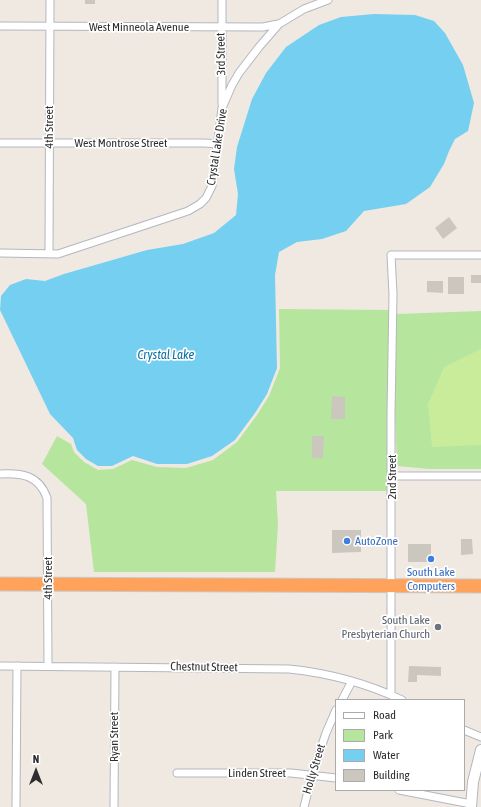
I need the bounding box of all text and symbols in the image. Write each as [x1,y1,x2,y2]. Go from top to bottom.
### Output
street label: West Minneola Avenue [89,20,189,34]
street label: 3rd Street [213,32,229,76]
street label: 4th Street [42,106,56,148]
street label: Crystal Lake Drive [204,108,230,186]
street label: West Montrose Street [75,136,167,150]
water label: Crystal Lake [138,347,194,363]
street label: 2nd Street [385,454,399,500]
place label: AutoZone [355,534,398,548]
marker: AutoZone [342,536,352,546]
marker: South Lake Computers [426,554,436,564]
street label: 4th Street [41,557,55,599]
place label: South Lake Computers [407,565,455,593]
place label: South Lake Presbyterian Church [341,613,430,641]
marker: South Lake Presbyterian Church [433,622,443,632]
street label: Chestnut Street [170,659,238,675]
legend [335,699,465,791]
text: Road [373,708,396,722]
street label: Ryan Street [107,712,121,762]
text: Park [373,728,393,742]
street label: Holly Street [300,742,328,796]
text: Water [373,748,399,762]
north arrow [16,751,56,791]
text: N [33,753,39,765]
street label: Linden Street [228,766,286,780]
text: Building [373,768,410,782]

